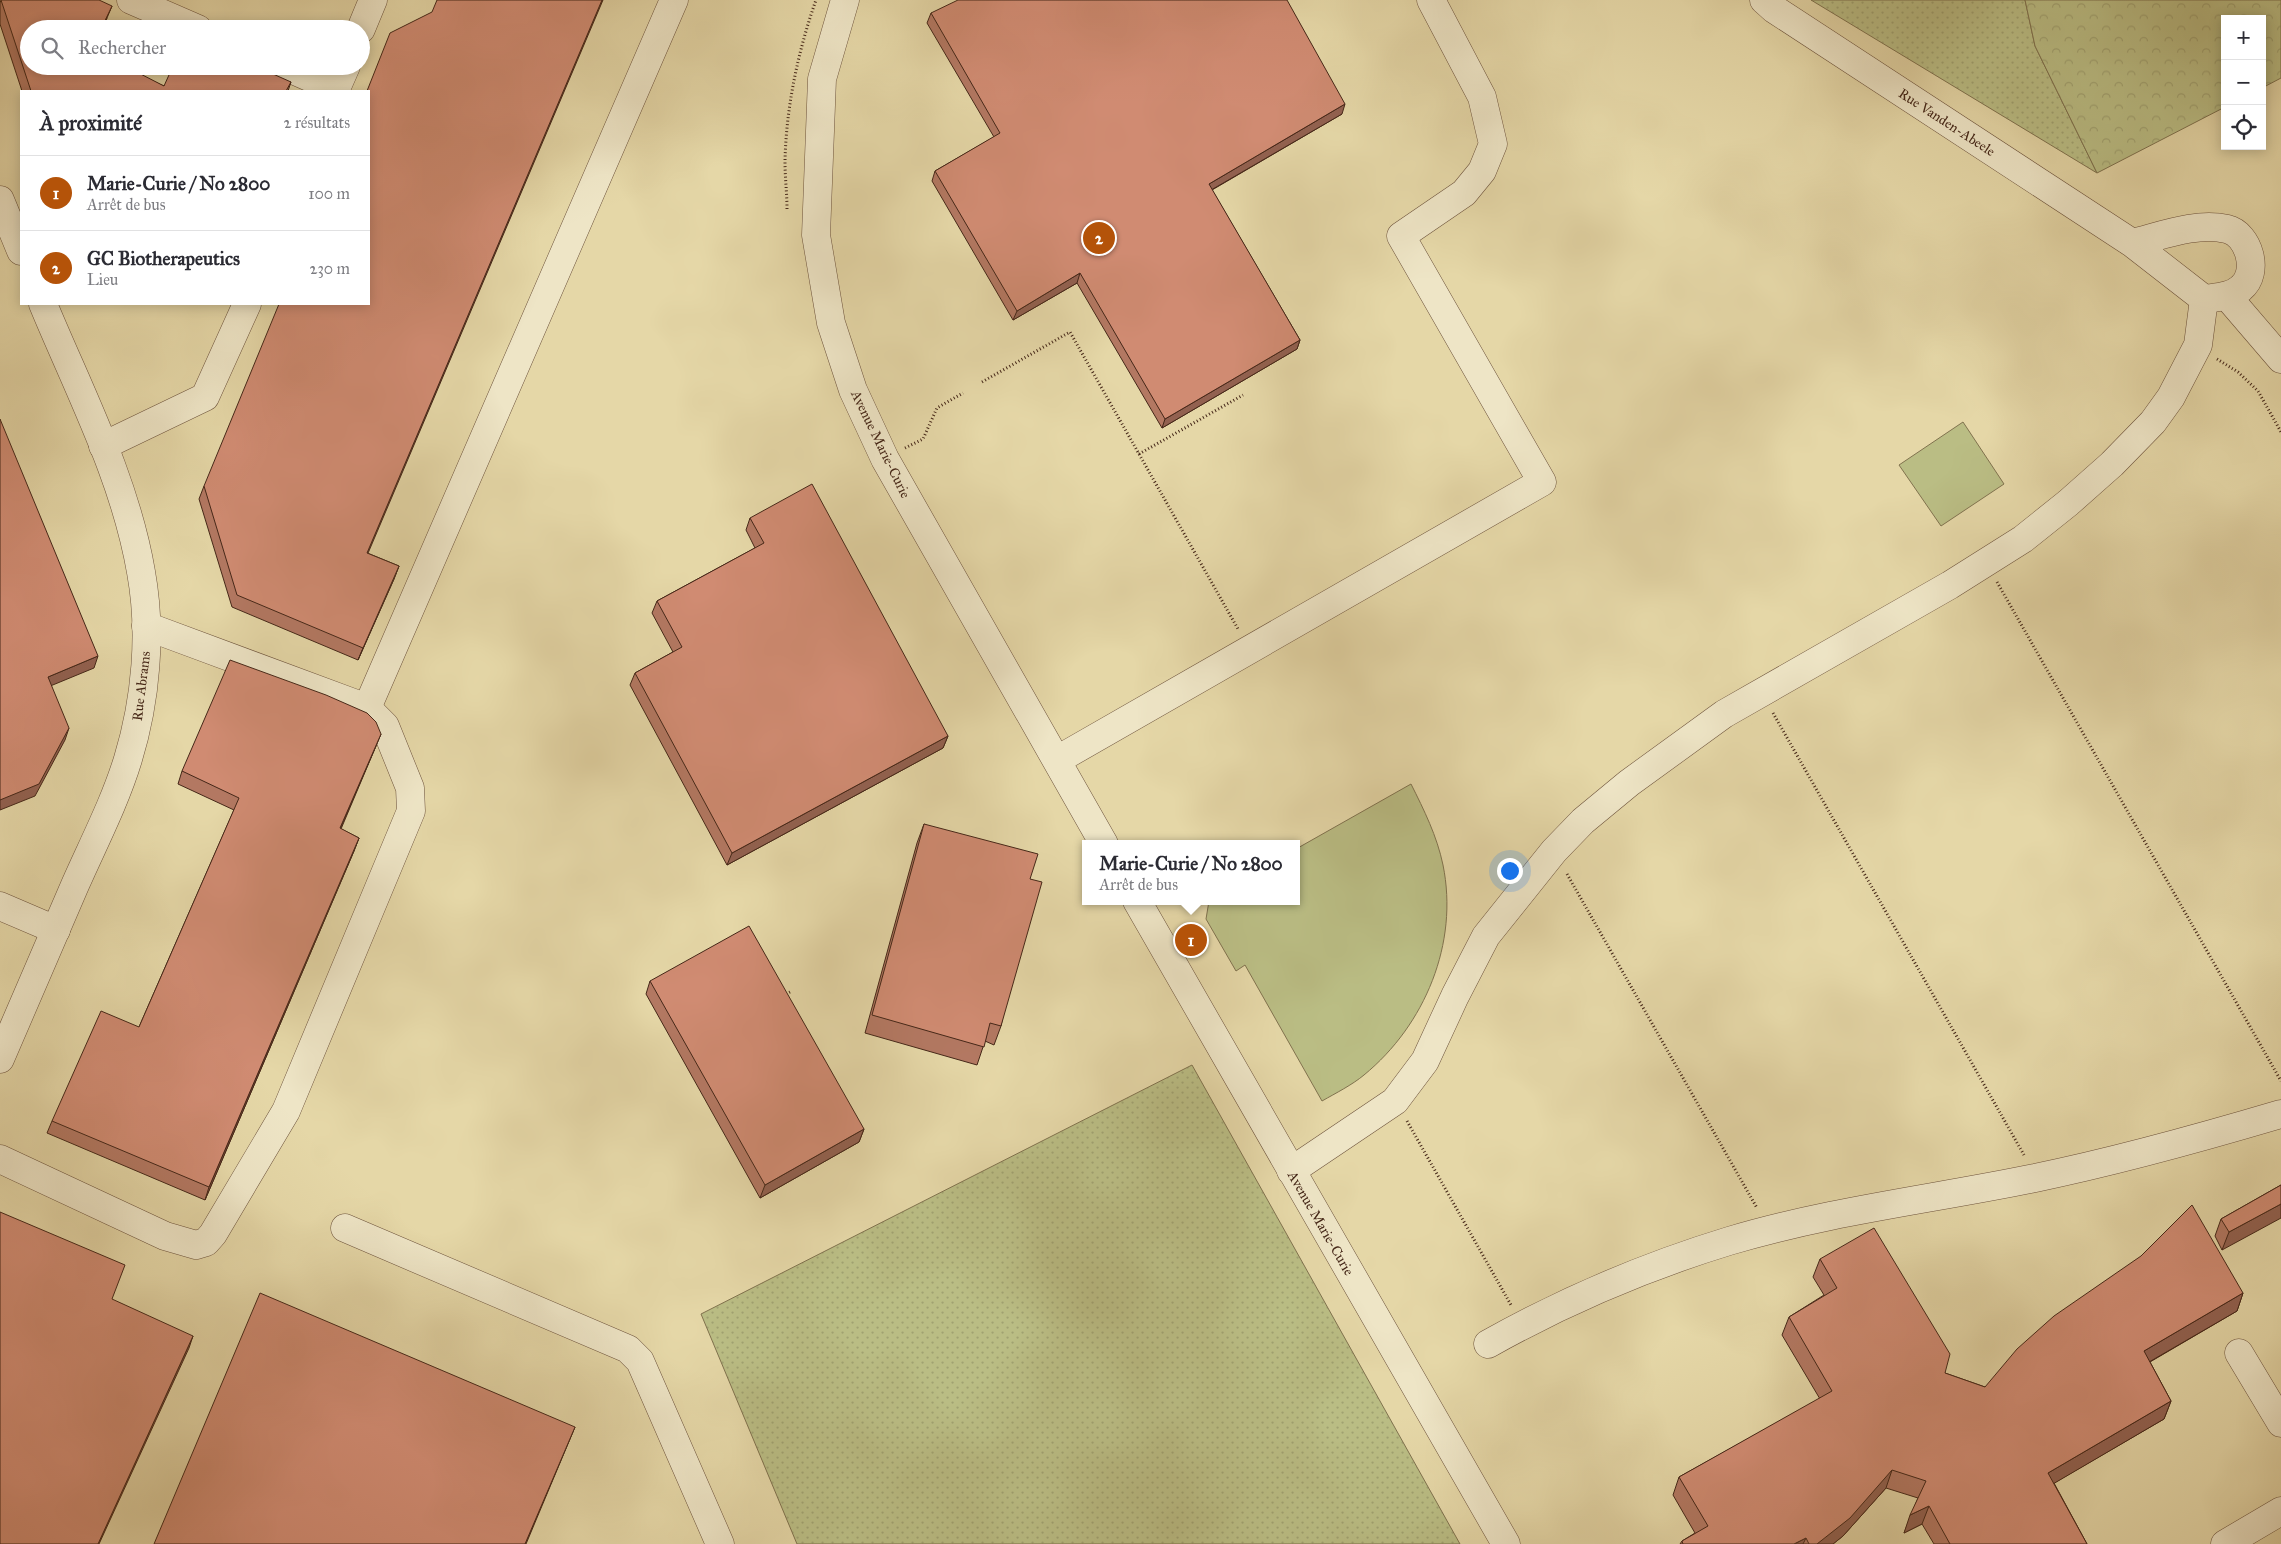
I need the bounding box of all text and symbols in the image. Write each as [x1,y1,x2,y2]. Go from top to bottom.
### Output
map controls [2221,15,2266,150]
button: + [2221,15,2266,60]
search box [20,20,370,75]
icon: search [38,34,66,62]
text: Rechercher [78,36,166,59]
button: − [2221,60,2266,105]
street label: Rue Vanden-Abeele [1895,85,1998,160]
button: locate [2221,105,2266,150]
text: À proximité [40,110,142,136]
text: 2 résultats [284,113,350,132]
text: Marie-Curie / No 2800 [87,172,270,195]
text: 1 [53,184,59,203]
text: 100 m [308,184,350,203]
text: Arrêt de bus [87,195,166,214]
pin: 2 [1083,219,1115,257]
text: GC Biotherapeutics [87,247,240,270]
text: 2 [52,259,60,278]
text: 230 m [310,259,350,278]
text: Lieu [87,270,118,289]
street label: Avenue Marie-Curie [847,387,914,501]
street label: Rue Abrams [129,650,154,722]
popup [1082,840,1300,905]
text: Marie-Curie / No 2800 [1099,852,1283,875]
your location [1497,858,1523,884]
text: Arrêt de bus [1099,875,1178,894]
pin: 1 [1175,921,1207,959]
street label: Avenue Marie-Curie [1283,1167,1357,1279]

